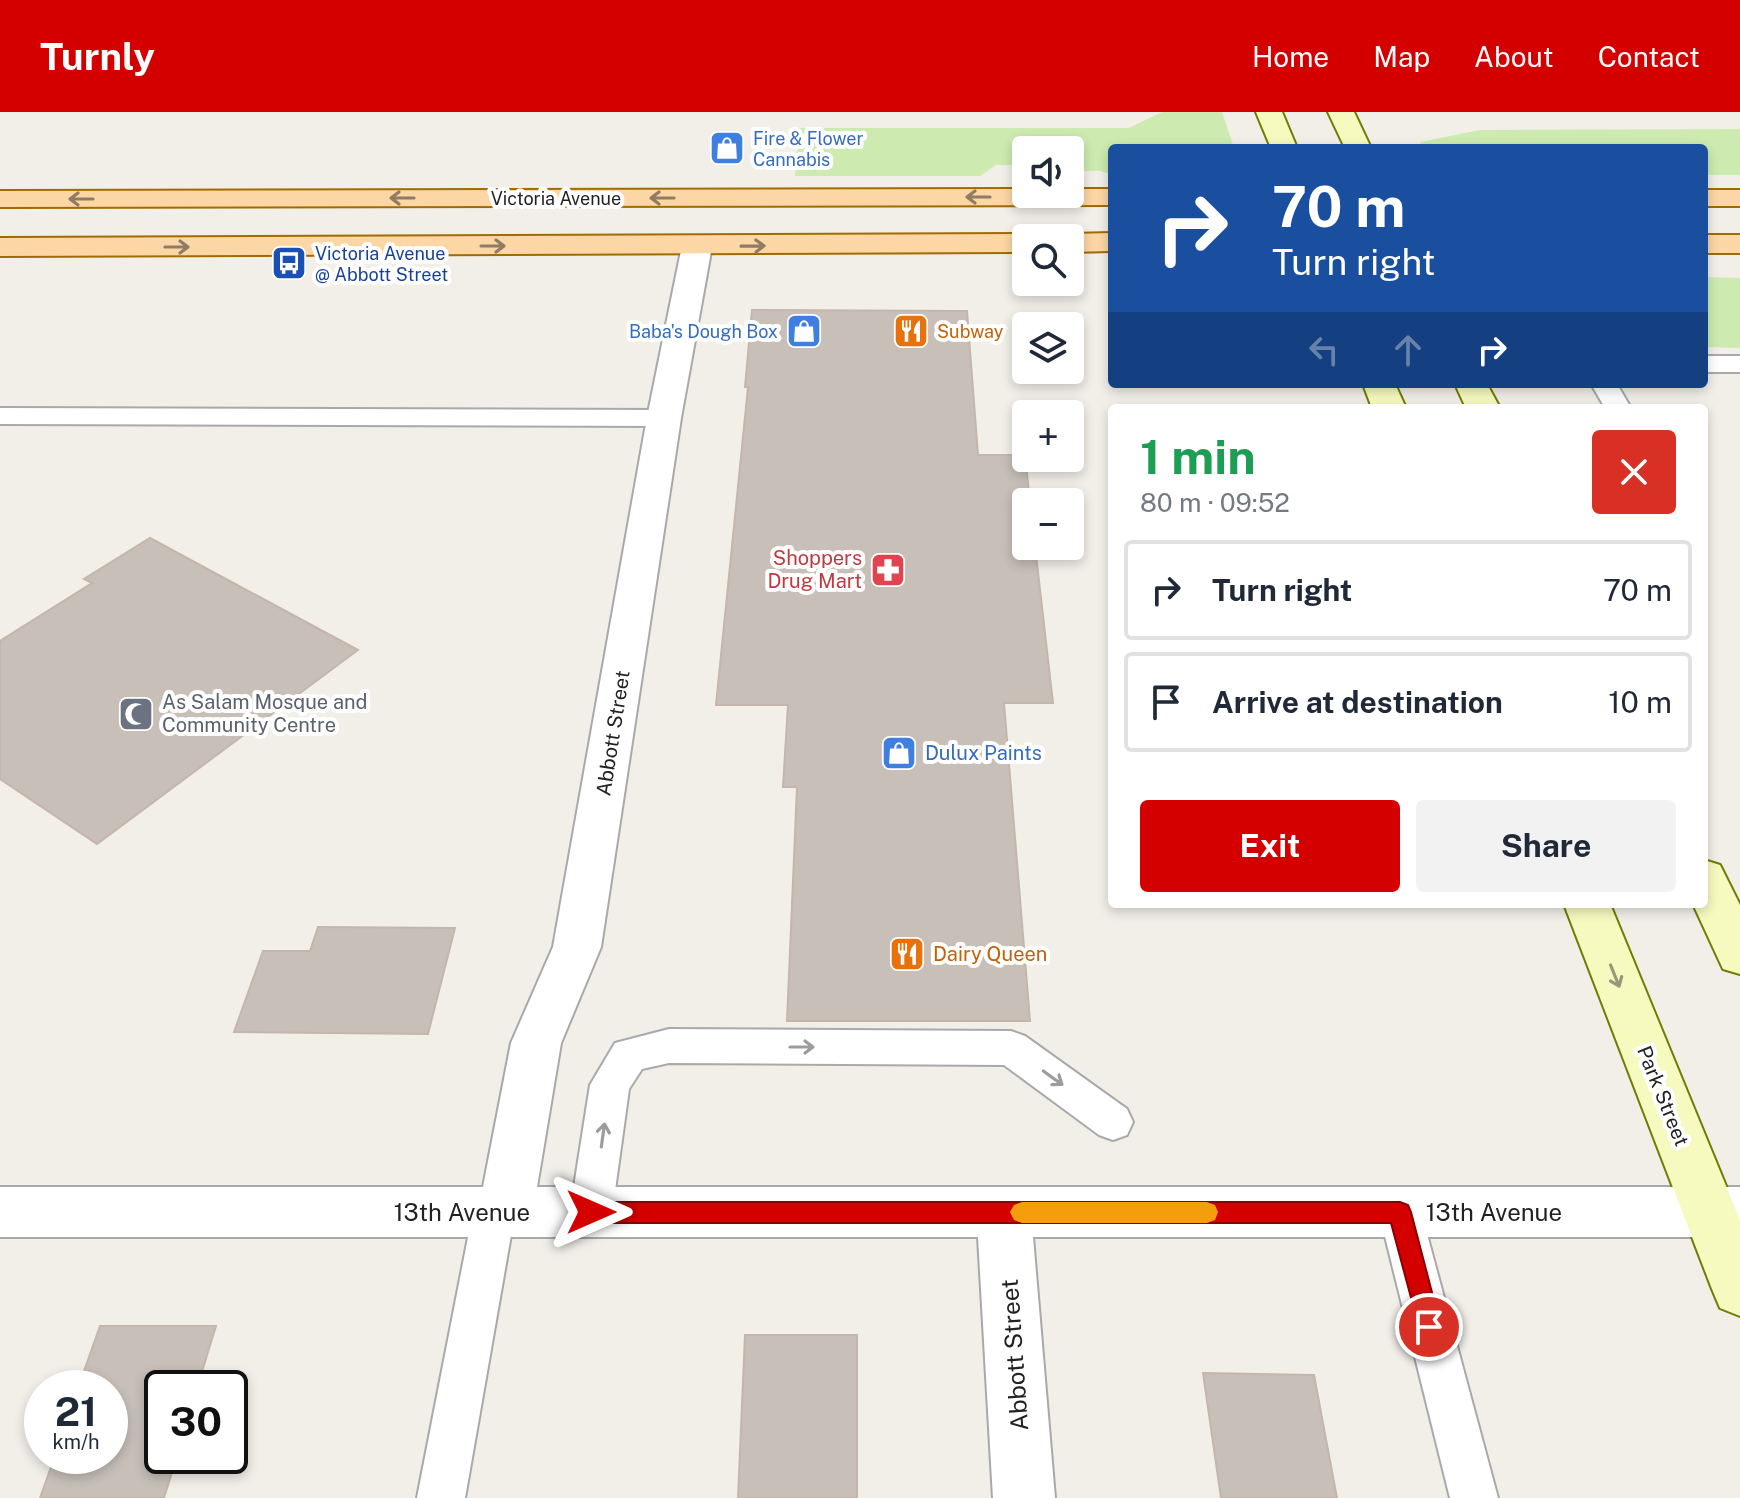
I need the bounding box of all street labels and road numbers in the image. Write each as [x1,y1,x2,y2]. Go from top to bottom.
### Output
street label: Victoria Avenue [491,188,621,209]
street label: Abbott Street [591,669,635,797]
street label: Park Street [1632,1042,1694,1150]
street label: 13th Avenue [394,1198,530,1226]
street label: 13th Avenue [1426,1198,1562,1226]
street label: Abbott Street [995,1278,1033,1432]

